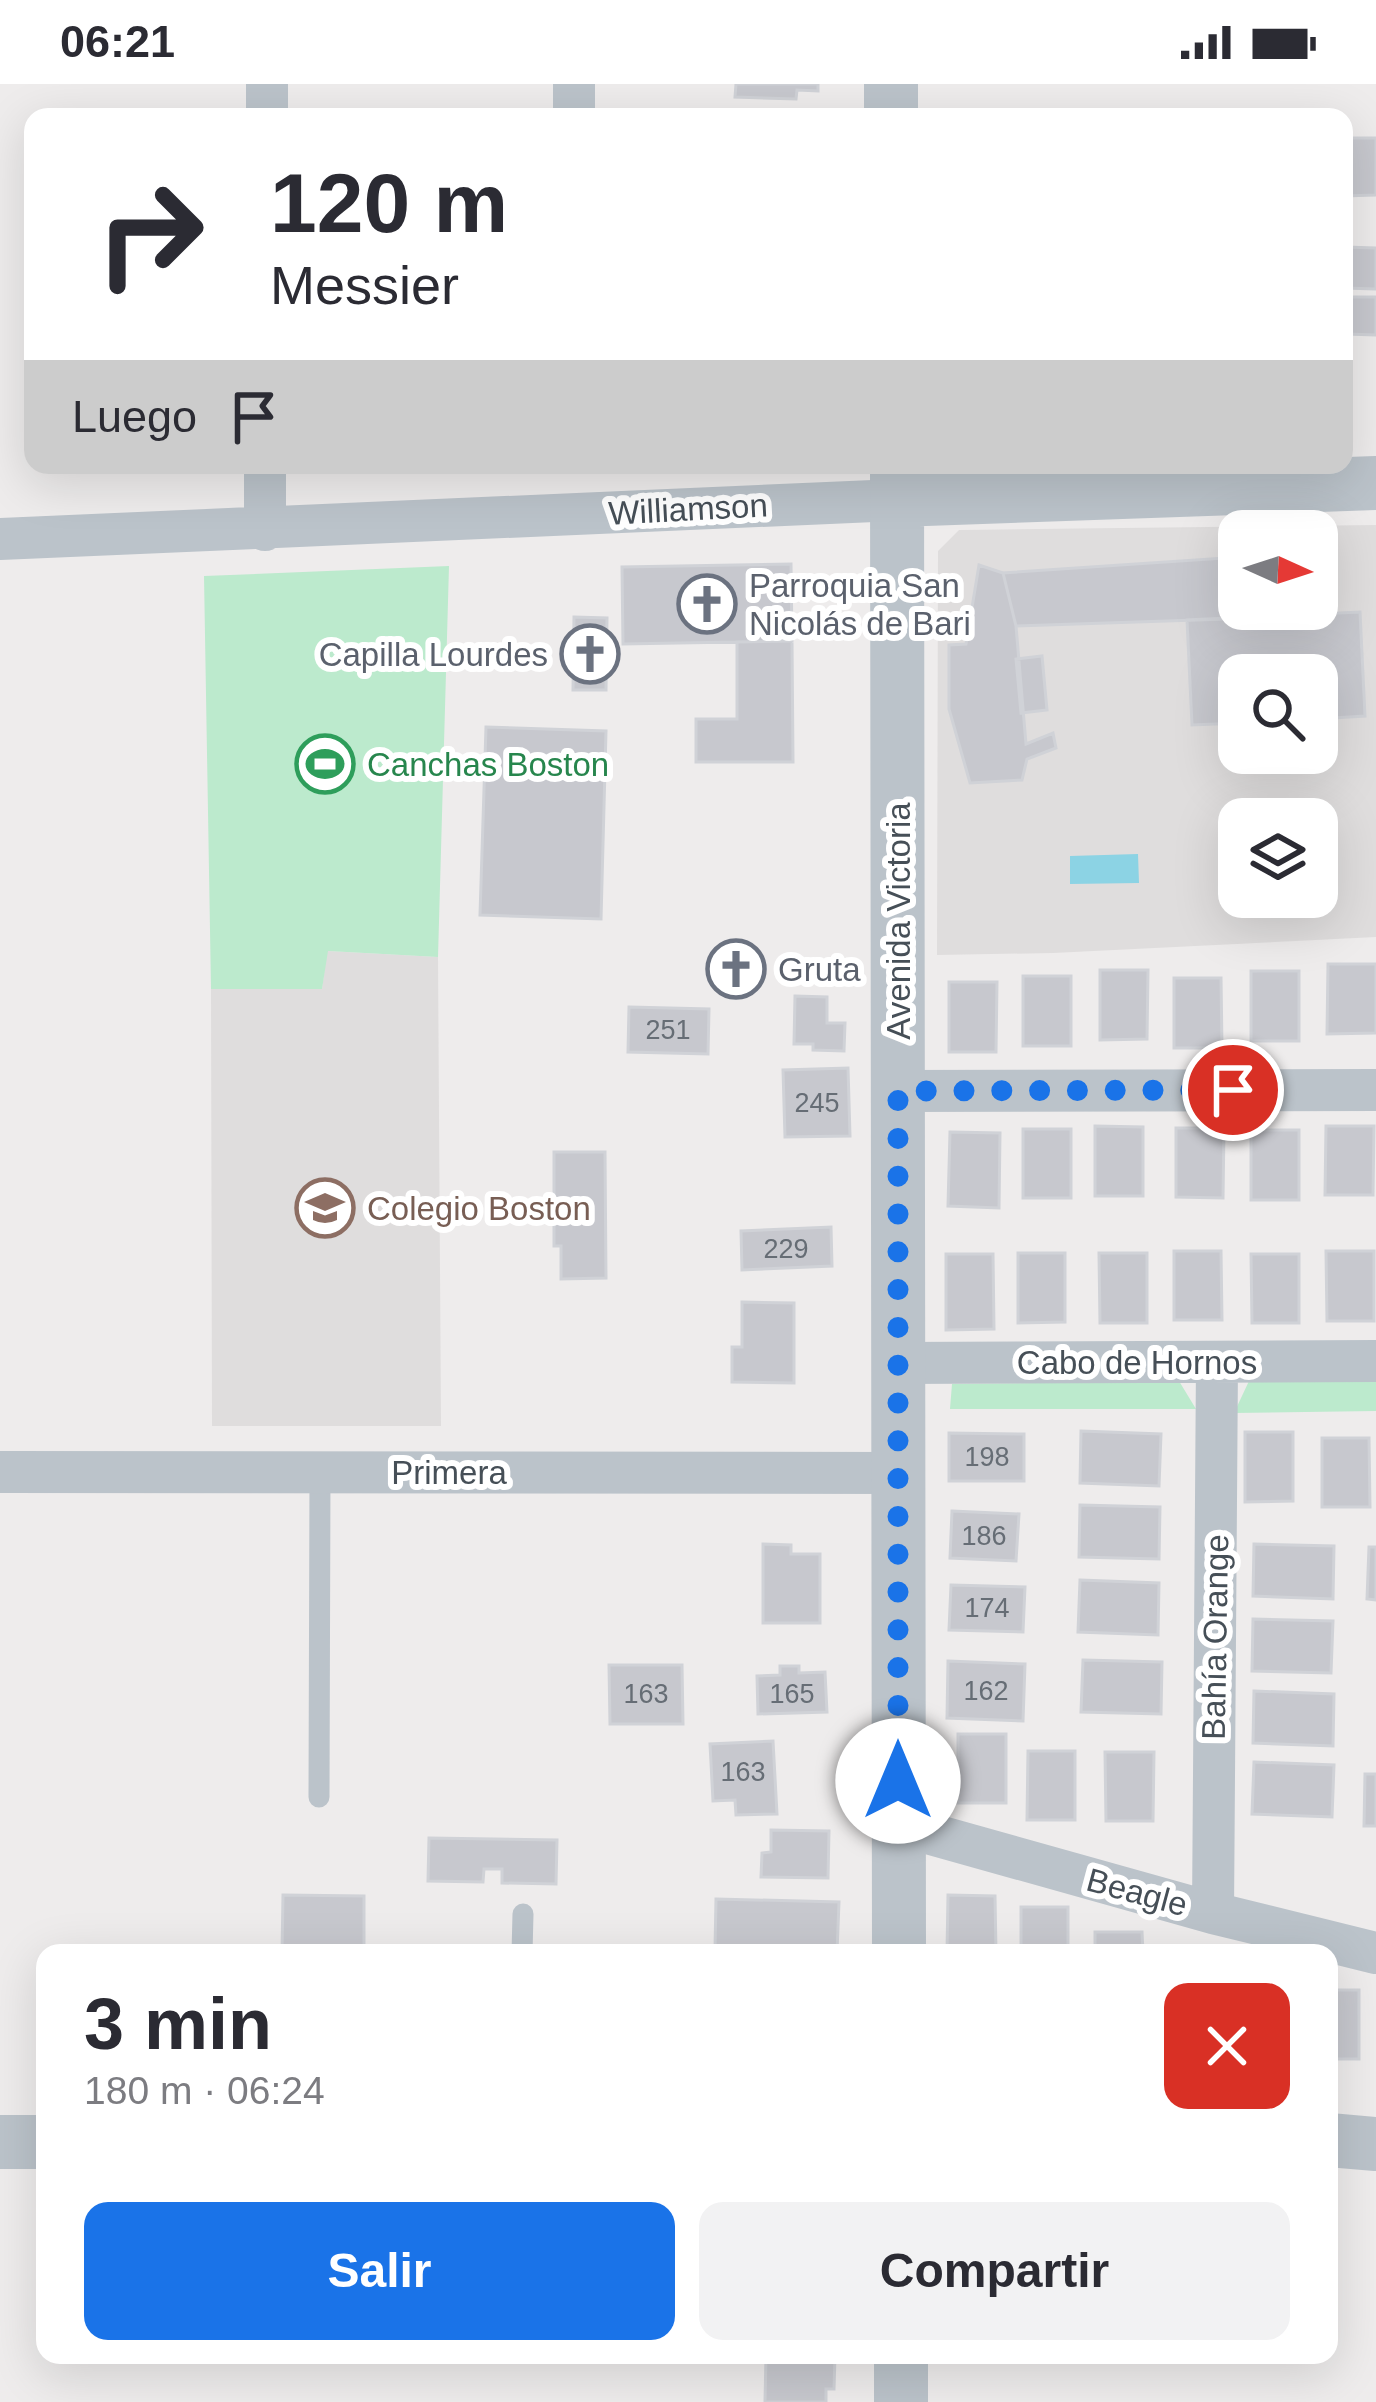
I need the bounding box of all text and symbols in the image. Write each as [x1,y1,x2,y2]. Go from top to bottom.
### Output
text: 06:21 [60,16,175,67]
icon: right [72,156,228,312]
text: 120 m [270,156,508,250]
text: Messier [270,255,459,315]
icon: arrive [221,384,287,450]
text: Luego [72,391,197,442]
street label: Williamson [607,486,769,532]
north arrow [1218,510,1338,630]
map controls [1218,510,1338,918]
place label: Parroquia San Nicolás de Bari [749,567,971,642]
church icon: Parroquia San Nicolás de Bari [676,573,738,635]
church icon: Capilla Lourdes [559,623,621,685]
place label: Capilla Lourdes [319,636,548,673]
button: search [1218,654,1338,774]
sports icon: Canchas Boston [294,733,356,795]
place label: Canchas Boston [367,746,609,783]
button: layers [1218,798,1338,918]
street label: Avenida Victoria [880,802,917,1040]
church icon: Gruta [705,938,767,1000]
place label: Gruta [778,951,861,988]
house number: 251 [645,1015,691,1045]
pin [1182,1039,1284,1141]
icon: arrive [1200,1057,1266,1123]
house number: 245 [794,1088,840,1118]
school or university icon: Colegio Boston [294,1177,356,1239]
place label: Colegio Boston [367,1190,591,1227]
house number: 229 [763,1234,809,1264]
street label: Cabo de Hornos [1017,1344,1257,1381]
house number: 198 [964,1442,1010,1472]
street label: Primera [391,1454,507,1491]
house number: 186 [961,1521,1007,1551]
street label: Bahía Orange [1195,1534,1235,1740]
house number: 174 [964,1593,1010,1623]
house number: 162 [963,1676,1009,1706]
house number: 163 [623,1679,669,1709]
house number: 165 [769,1679,815,1709]
position arrow [835,1718,961,1844]
house number: 163 [720,1757,766,1787]
street label: Beagle [1083,1861,1191,1923]
button: close [1164,1983,1290,2109]
text: 3 min [84,1984,272,2064]
text: 180 m · 06:24 [84,2069,325,2112]
button: Salir [84,2202,675,2340]
button: Compartir [699,2202,1290,2340]

